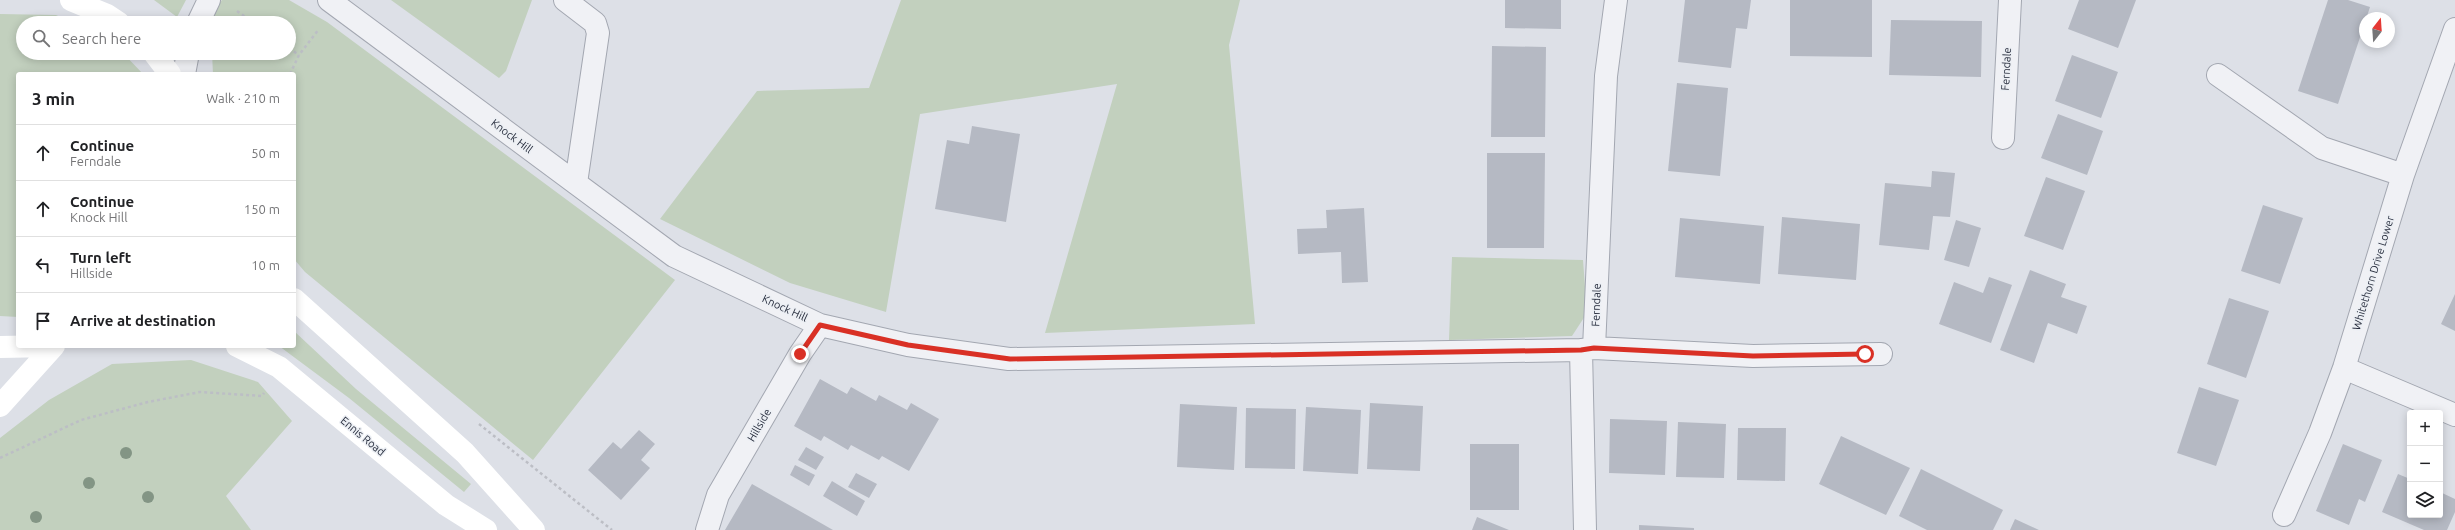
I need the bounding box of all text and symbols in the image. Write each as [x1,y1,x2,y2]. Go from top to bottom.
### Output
north arrow [2359,12,2395,48]
search box [16,16,296,60]
icon: search [30,27,52,49]
text: Search here [62,30,141,47]
street label: Ferndale [1999,47,2013,91]
text: 3 min [32,89,75,108]
text: Walk · 210 m [206,91,280,105]
street label: Knock Hill [489,117,535,156]
text: Continue [70,137,134,154]
icon: ahead [32,142,54,164]
text: 50 m [251,146,280,160]
text: Ferndale [70,154,121,168]
text: Continue [70,193,134,210]
icon: ahead [32,198,54,220]
text: 150 m [244,202,280,216]
text: Knock Hill [70,210,128,224]
street label: Whitethorn Drive Lower [2350,214,2396,332]
text: Turn left [70,249,131,266]
icon: left [32,254,54,276]
text: 10 m [251,258,280,272]
text: Hillside [70,266,113,280]
street label: Ferndale [1589,283,1603,327]
street label: Knock Hill [760,292,810,324]
icon: arrive [32,310,54,332]
text: Arrive at destination [70,312,216,329]
route end [791,345,809,363]
route start [1856,345,1874,363]
street label: Hillside [745,406,773,444]
map controls [2407,410,2443,518]
button: + [2407,410,2443,446]
street label: Ennis Road [338,414,388,458]
button: − [2407,446,2443,482]
button: layers [2407,482,2443,518]

